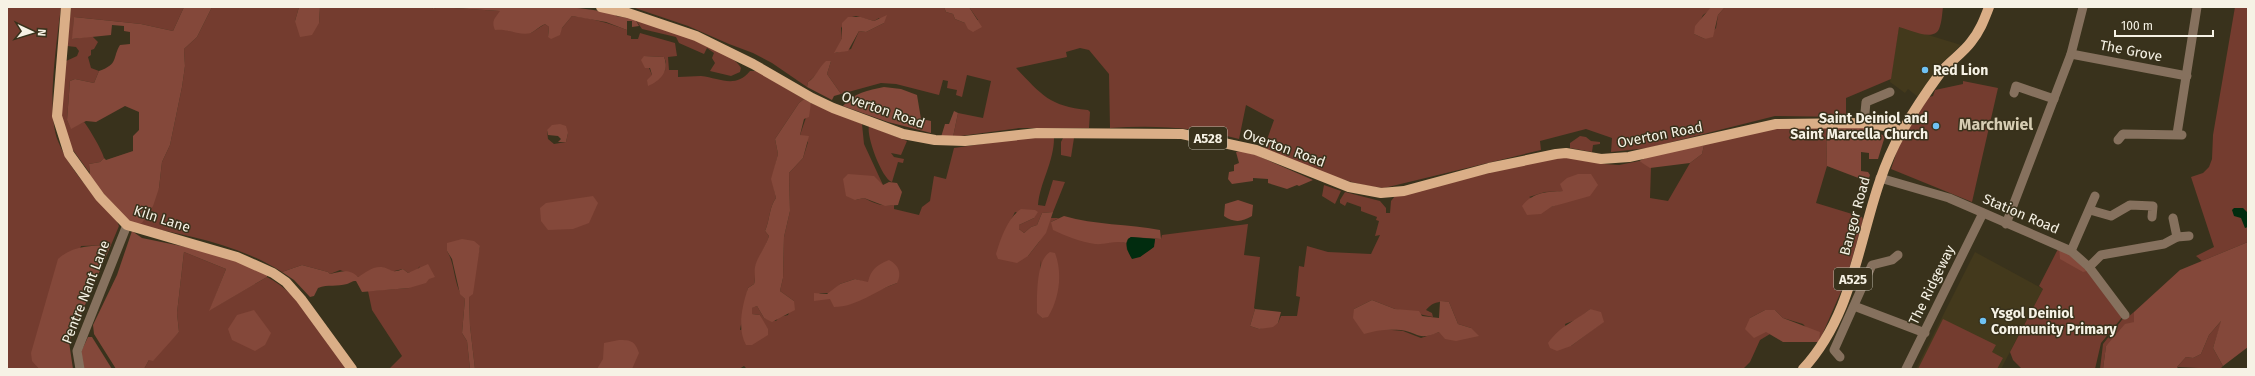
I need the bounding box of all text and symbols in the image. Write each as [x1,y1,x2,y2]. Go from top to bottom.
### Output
north arrow [12,12,52,52]
scale bar [2115,12,2213,38]
text: 100 m [2121,19,2153,33]
text: N [35,29,48,37]
street label: The Grove [2098,37,2164,65]
place label: Red Lion [1933,62,1988,79]
marker: Red Lion [1920,65,1930,75]
street label: Overton Road [839,88,927,132]
place label: Saint Deiniol and Saint Marcella Church [1790,110,1928,143]
district label: Marchwiel [1959,115,2033,134]
street label: Overton Road [1616,118,1704,152]
marker: Saint Deiniol and Saint Marcella Church [1931,121,1941,131]
street label: Overton Road [1240,125,1328,171]
road number: A528 [1189,127,1227,149]
street label: Bangor Road [1836,175,1874,257]
street label: Station Road [1980,190,2062,238]
street label: Kiln Lane [132,202,192,236]
street label: Pentre Nant Lane [58,238,114,346]
street label: The Ridgeway [1905,242,1959,328]
road number: A525 [1834,268,1872,290]
place label: Ysgol Deiniol Community Primary [1990,305,2117,338]
marker: Ysgol Deiniol Community Primary [1978,316,1988,326]

